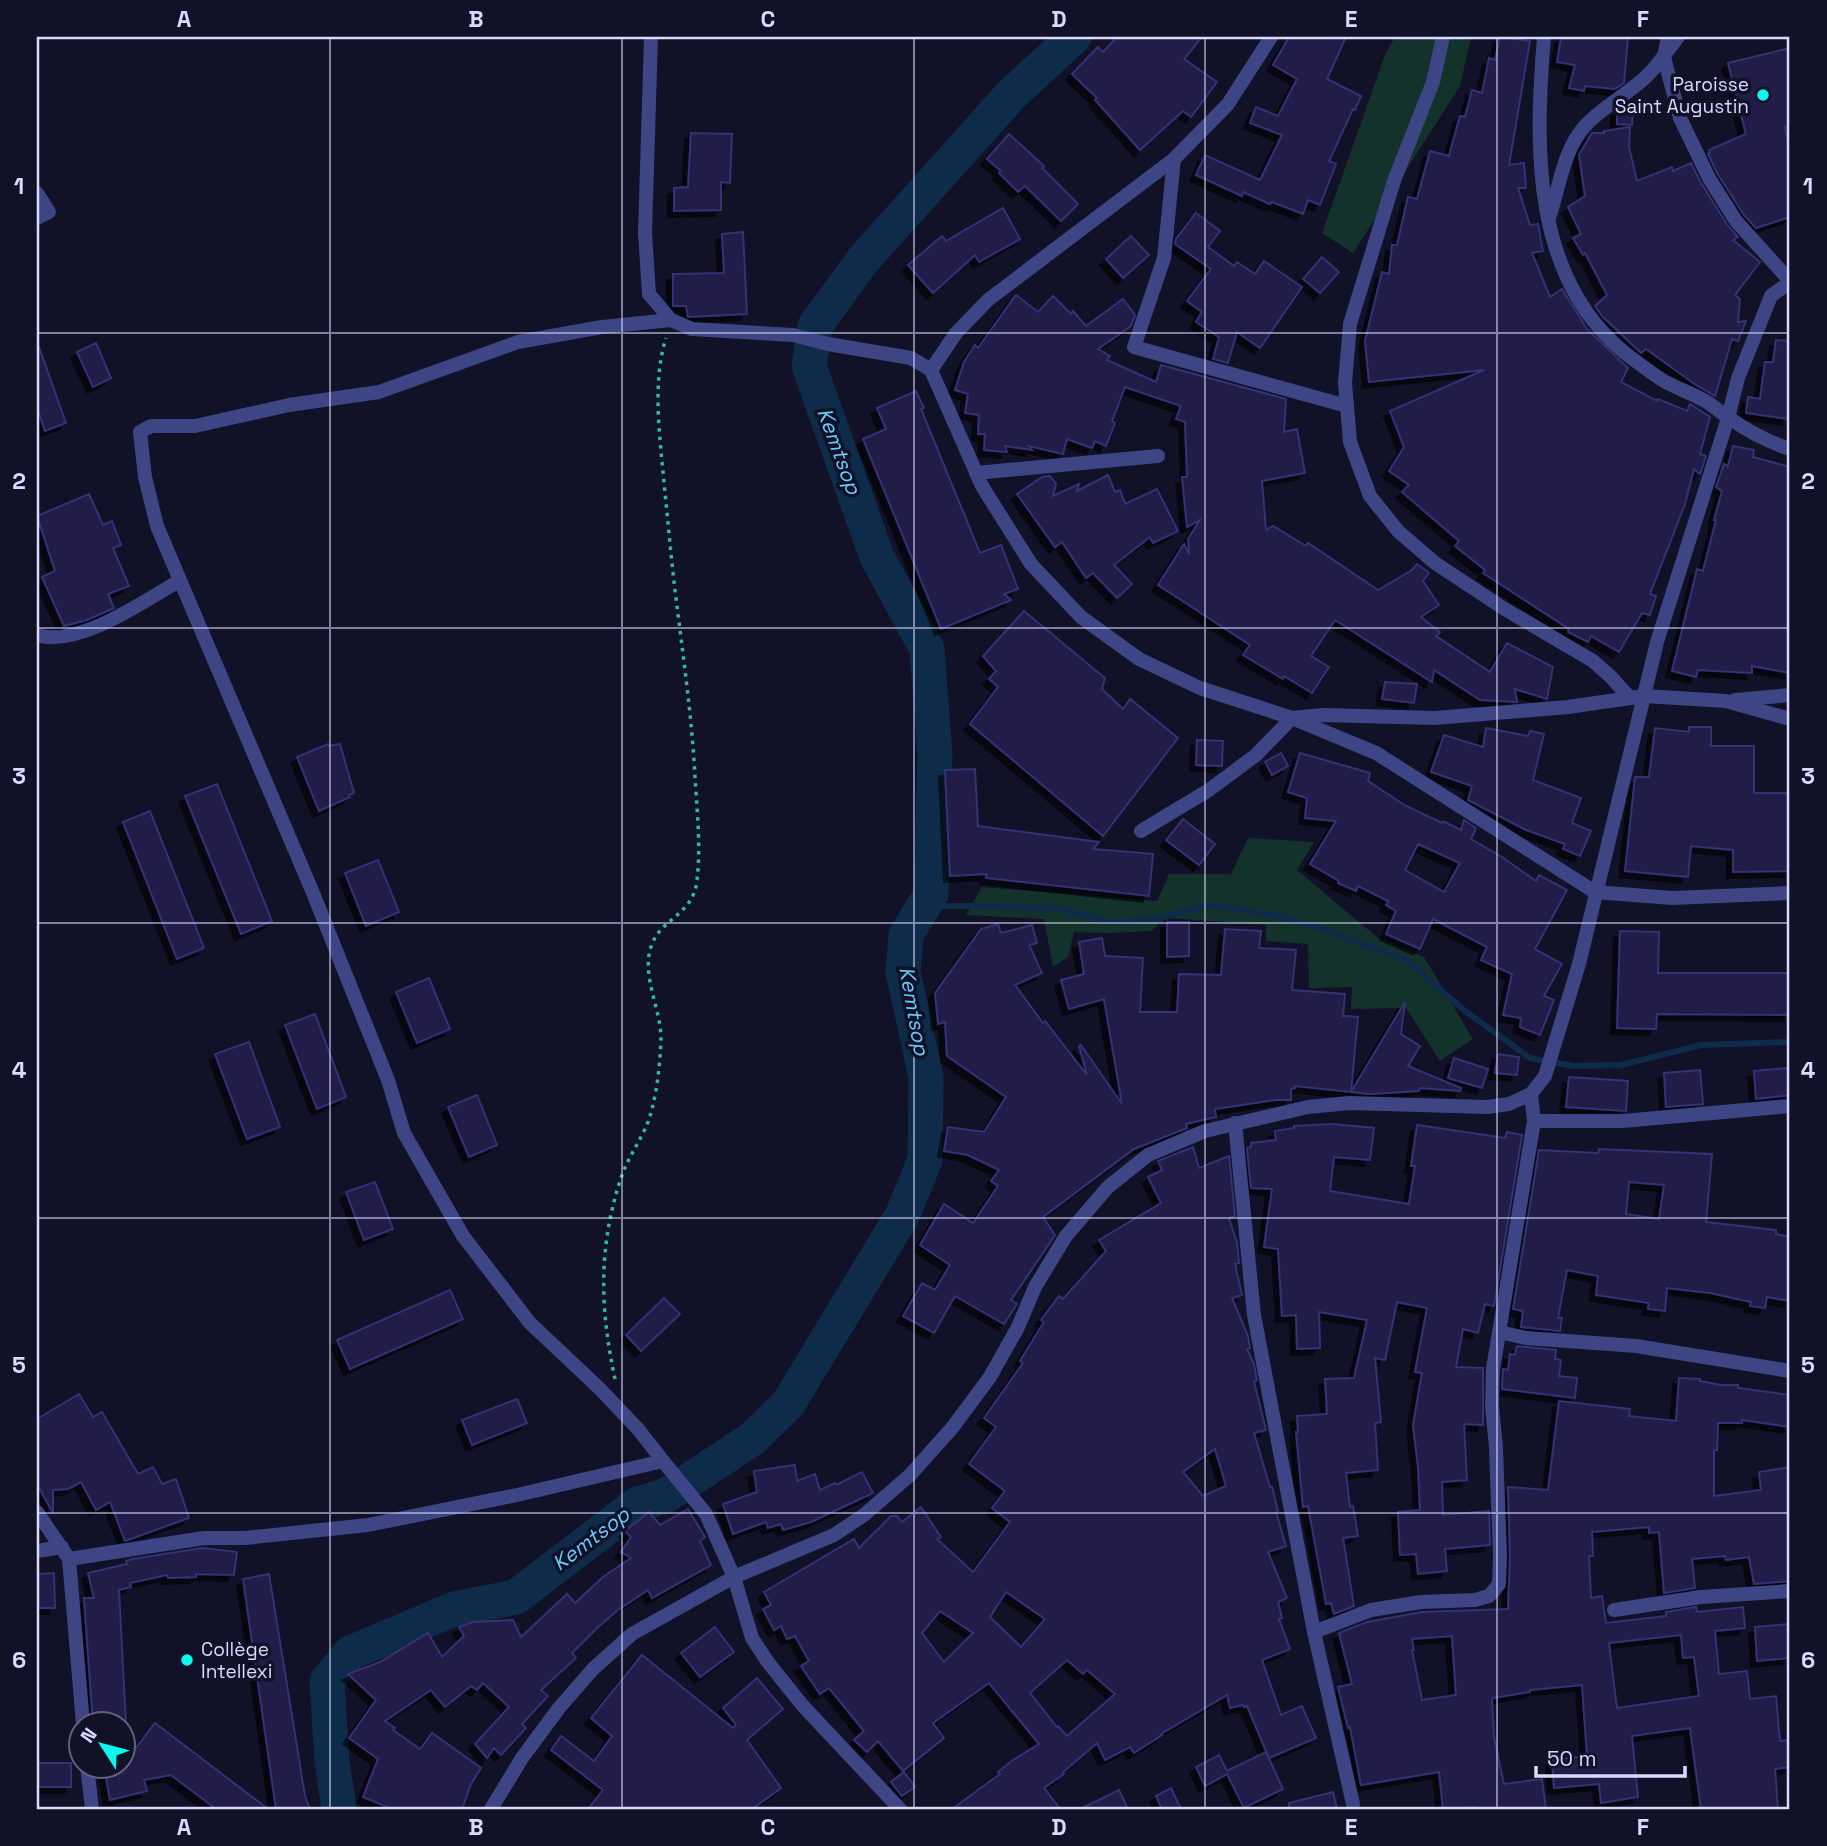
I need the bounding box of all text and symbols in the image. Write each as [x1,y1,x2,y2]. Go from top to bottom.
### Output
text: A [177,4,192,34]
text: B [468,4,484,34]
text: C [761,4,775,34]
text: D [1051,4,1067,34]
text: E [1345,4,1357,34]
text: F [1637,4,1649,34]
place label: Paroisse Saint Augustin [1615,72,1749,119]
marker: Paroisse Saint Augustin [1755,87,1771,103]
text: 1 [14,171,24,201]
text: 1 [1803,171,1813,201]
water label: Kemtsop [811,404,868,499]
text: 2 [12,466,26,496]
text: 2 [1801,466,1815,496]
text: 3 [12,761,26,791]
text: 3 [1801,761,1815,791]
water label: Kemtsop [893,964,936,1059]
text: 4 [12,1055,27,1085]
text: 4 [1801,1055,1816,1085]
text: 5 [12,1350,26,1380]
text: 5 [1801,1350,1815,1380]
water label: Kemtsop [547,1500,636,1576]
place label: Collège Intellexi [201,1637,273,1684]
text: 6 [12,1645,26,1675]
text: 6 [1801,1645,1815,1675]
marker: Collège Intellexi [179,1652,195,1668]
north arrow [66,1710,136,1780]
text: N [75,1723,103,1748]
scale bar [1536,1734,1685,1778]
text: 50 m [1547,1745,1597,1772]
text: A [177,1812,192,1842]
text: B [468,1812,484,1842]
text: C [761,1812,775,1842]
text: D [1051,1812,1067,1842]
text: E [1345,1812,1357,1842]
text: F [1637,1812,1649,1842]

